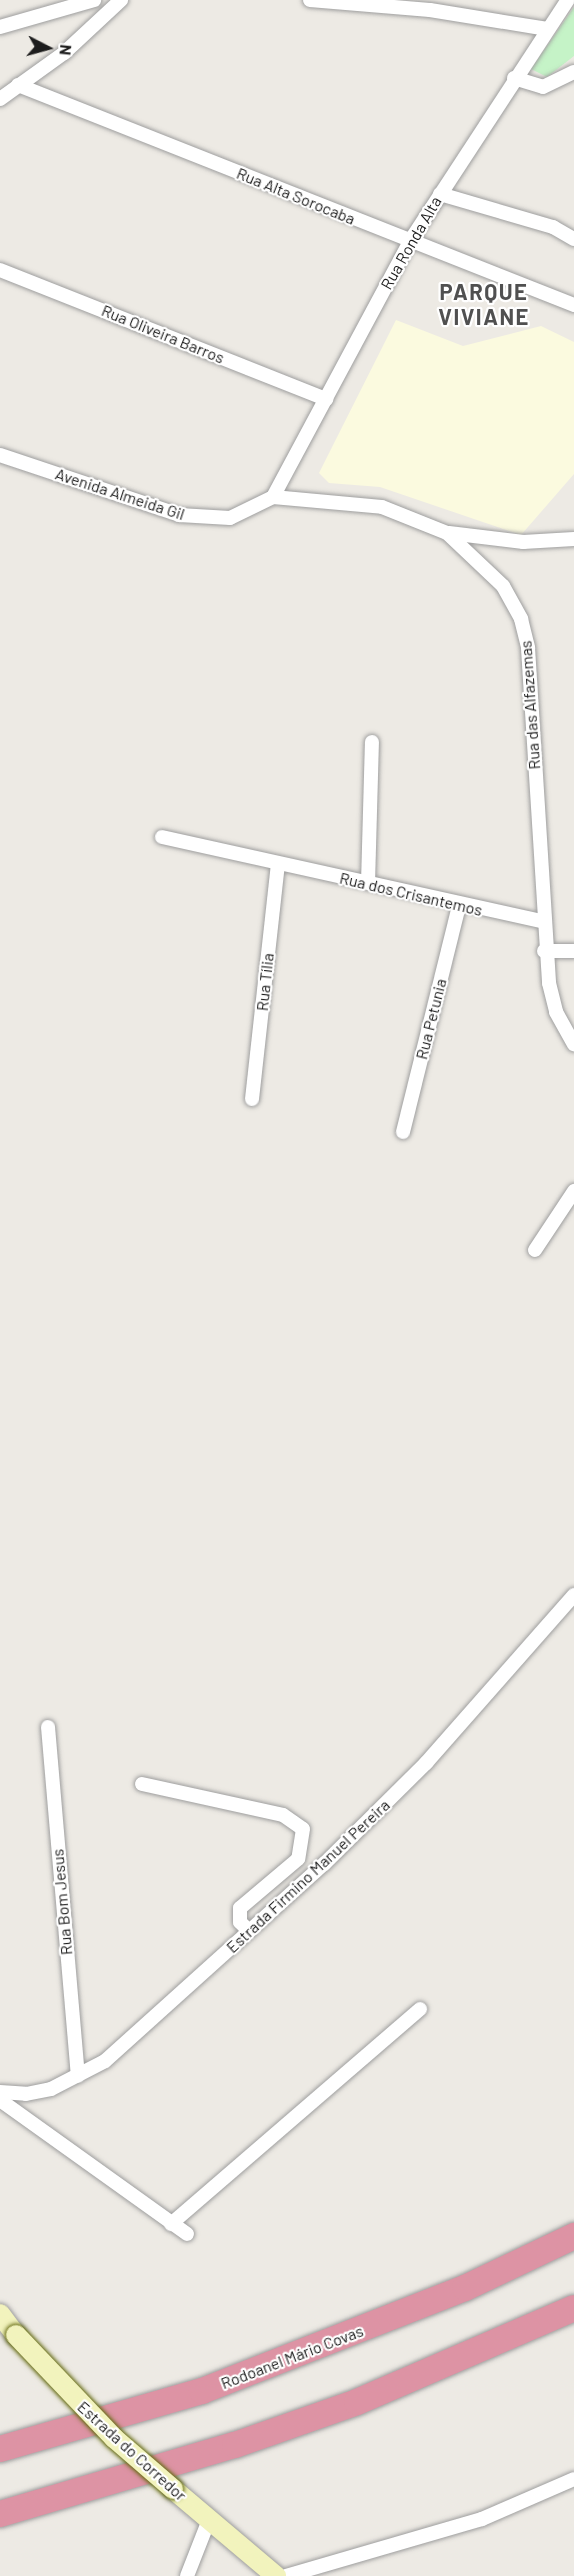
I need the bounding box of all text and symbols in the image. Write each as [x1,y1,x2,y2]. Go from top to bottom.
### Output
north arrow [18,18,78,78]
text: N [56,44,76,56]
street label: Rua Alta Sorocaba [234,163,358,229]
street label: Rua Ronda Alta [377,193,445,293]
district label: PARQUE VIVIANE [438,278,530,330]
street label: Rua Oliveira Barros [99,301,227,367]
street label: Avenida Almeida Gil [53,464,187,524]
street label: Rua das Alfazemas [516,640,544,770]
street label: Rua dos Crisantemos [338,868,484,920]
street label: Rua Tília [252,952,278,1012]
street label: Rua Petunia [412,977,450,1061]
street label: Estrada Firmino Manuel Pereira [222,1795,394,1957]
street label: Rua Bom Jesus [48,1848,76,1956]
street label: Rodoanel Mário Covas [218,2321,366,2393]
street label: Estrada do Corredor [74,2397,190,2505]

